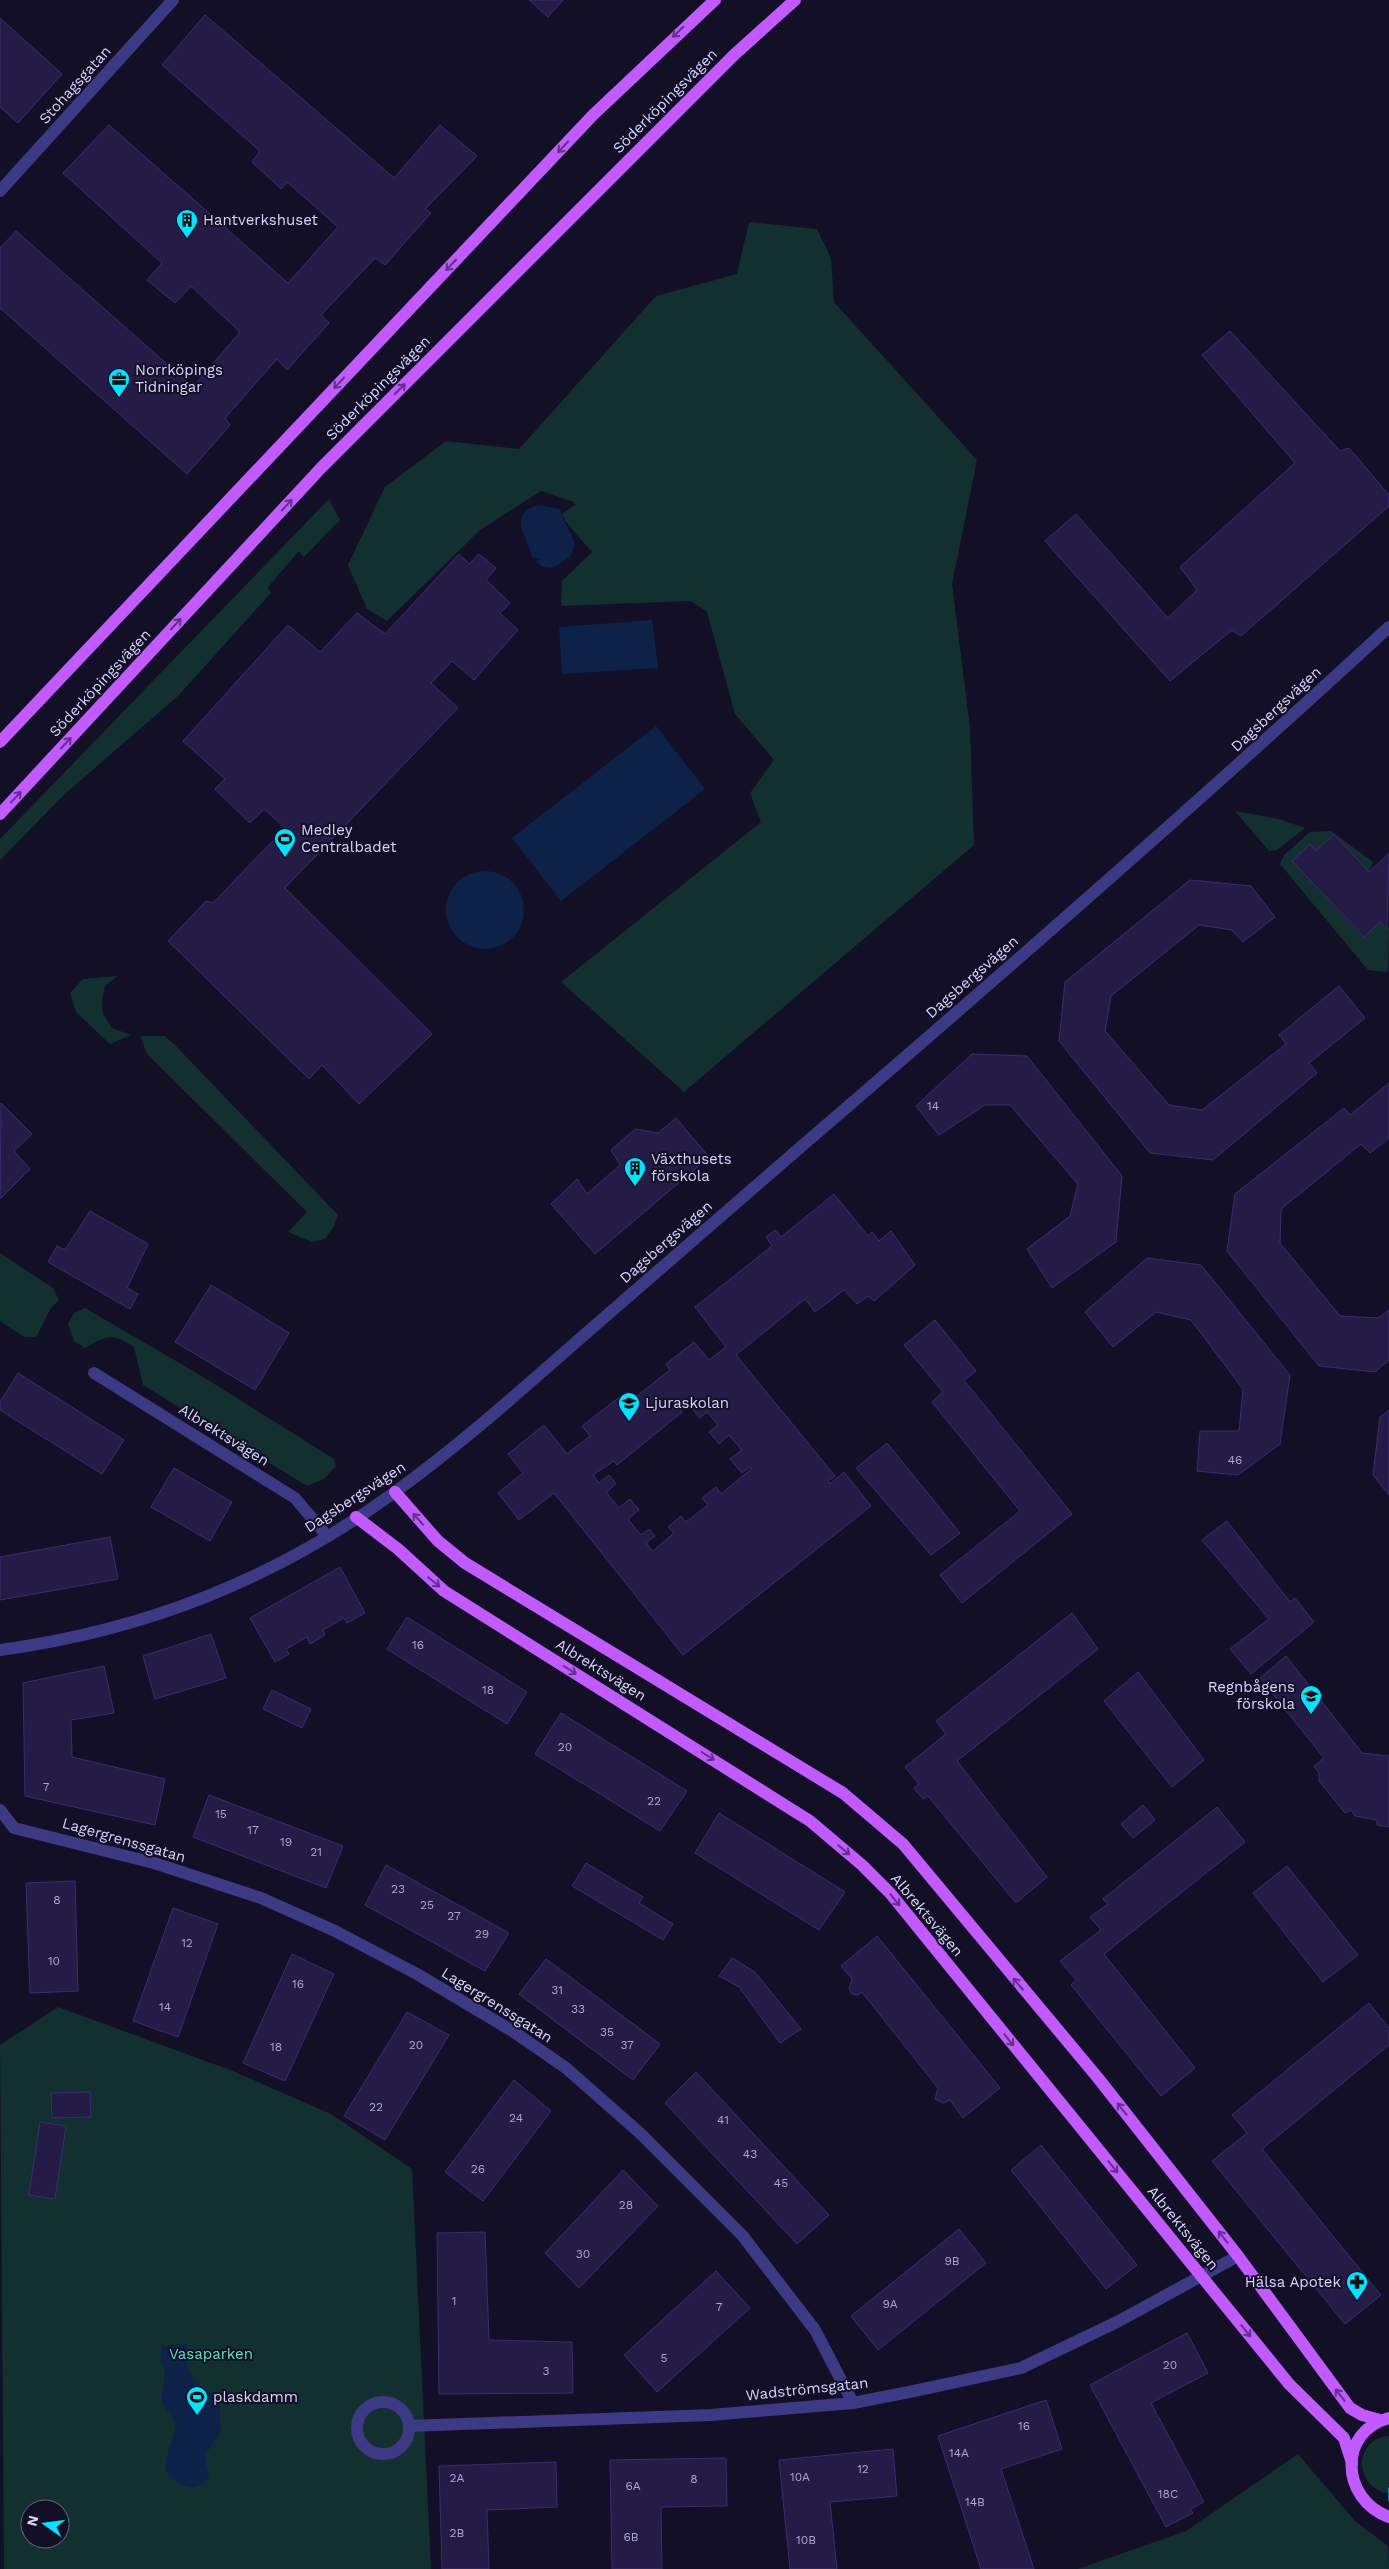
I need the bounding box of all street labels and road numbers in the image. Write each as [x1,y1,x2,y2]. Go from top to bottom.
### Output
street label: Stohagsgatan [35,42,115,128]
street label: Söderköpingsvägen [609,45,721,157]
street label: Söderköpingsvägen [322,332,434,444]
street label: Söderköpingsvägen [46,626,154,740]
street label: Dagsbergsvägen [1227,663,1325,755]
street label: Dagsbergsvägen [922,932,1022,1022]
street label: Dagsbergsvägen [616,1197,716,1287]
street label: Albrektsvägen [176,1400,272,1470]
street label: Dagsbergsvägen [301,1458,409,1536]
street label: Albrektsvägen [553,1635,649,1705]
street label: Lagergrenssgatan [60,1814,188,1866]
street label: Albrektsvägen [887,1870,967,1960]
street label: Lagergrenssgatan [438,1964,556,2046]
street label: Albrektsvägen [1144,2182,1222,2274]
street label: Wadströmsgatan [745,2374,869,2404]

